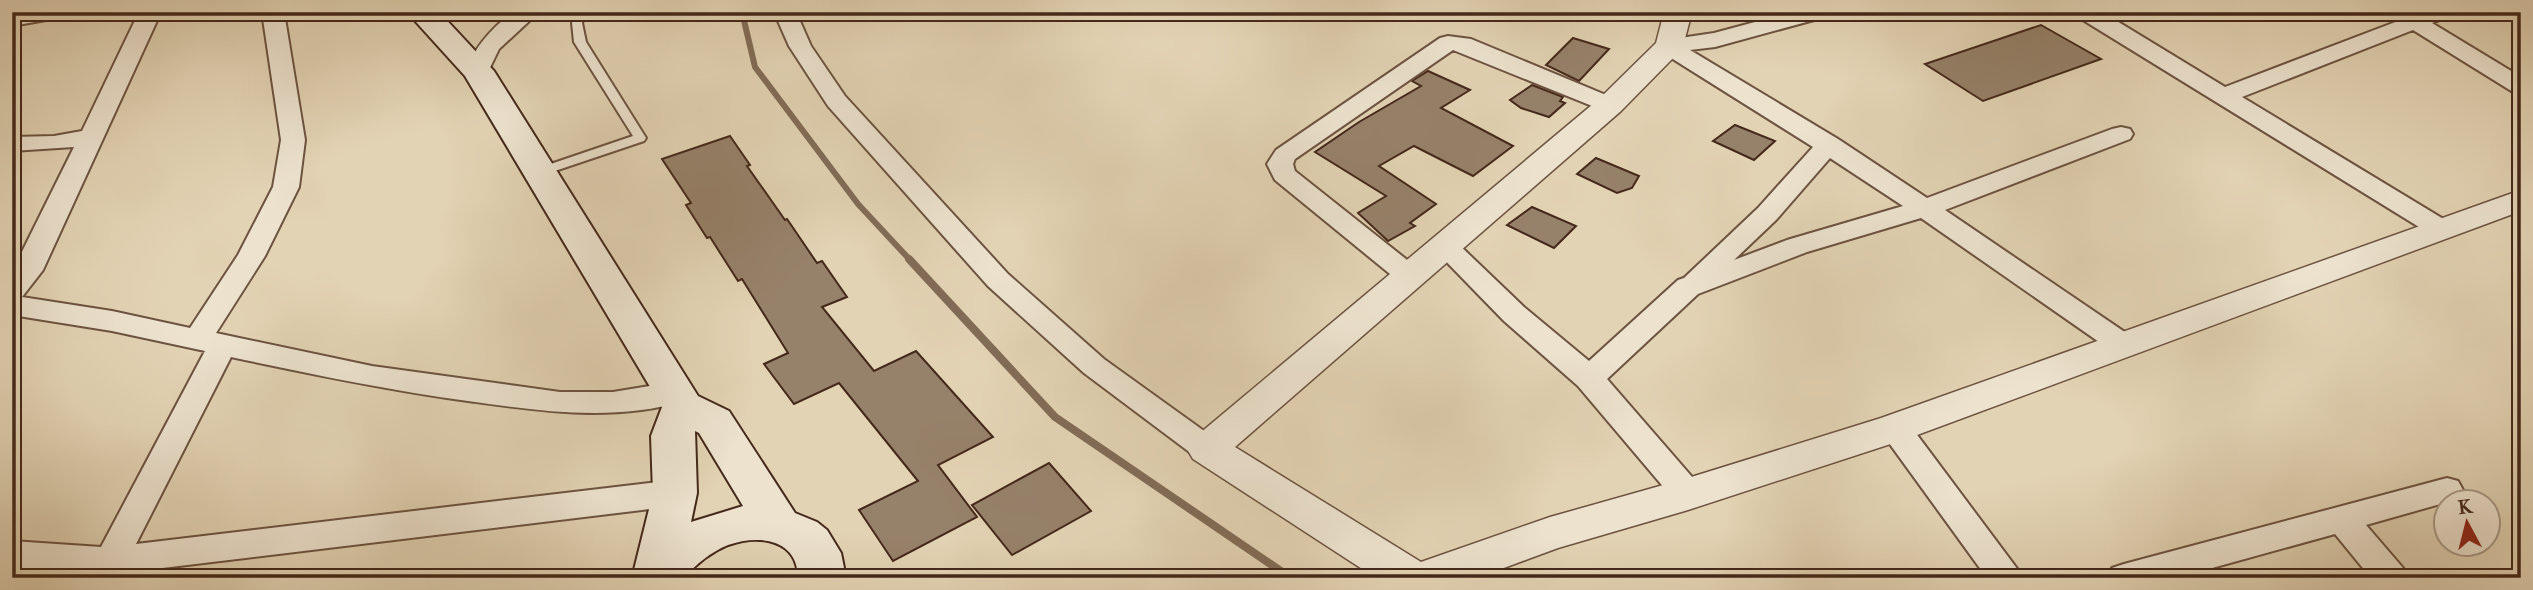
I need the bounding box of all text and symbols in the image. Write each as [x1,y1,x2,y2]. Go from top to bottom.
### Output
north arrow [2432,489,2502,558]
text: K [2457,495,2474,519]

